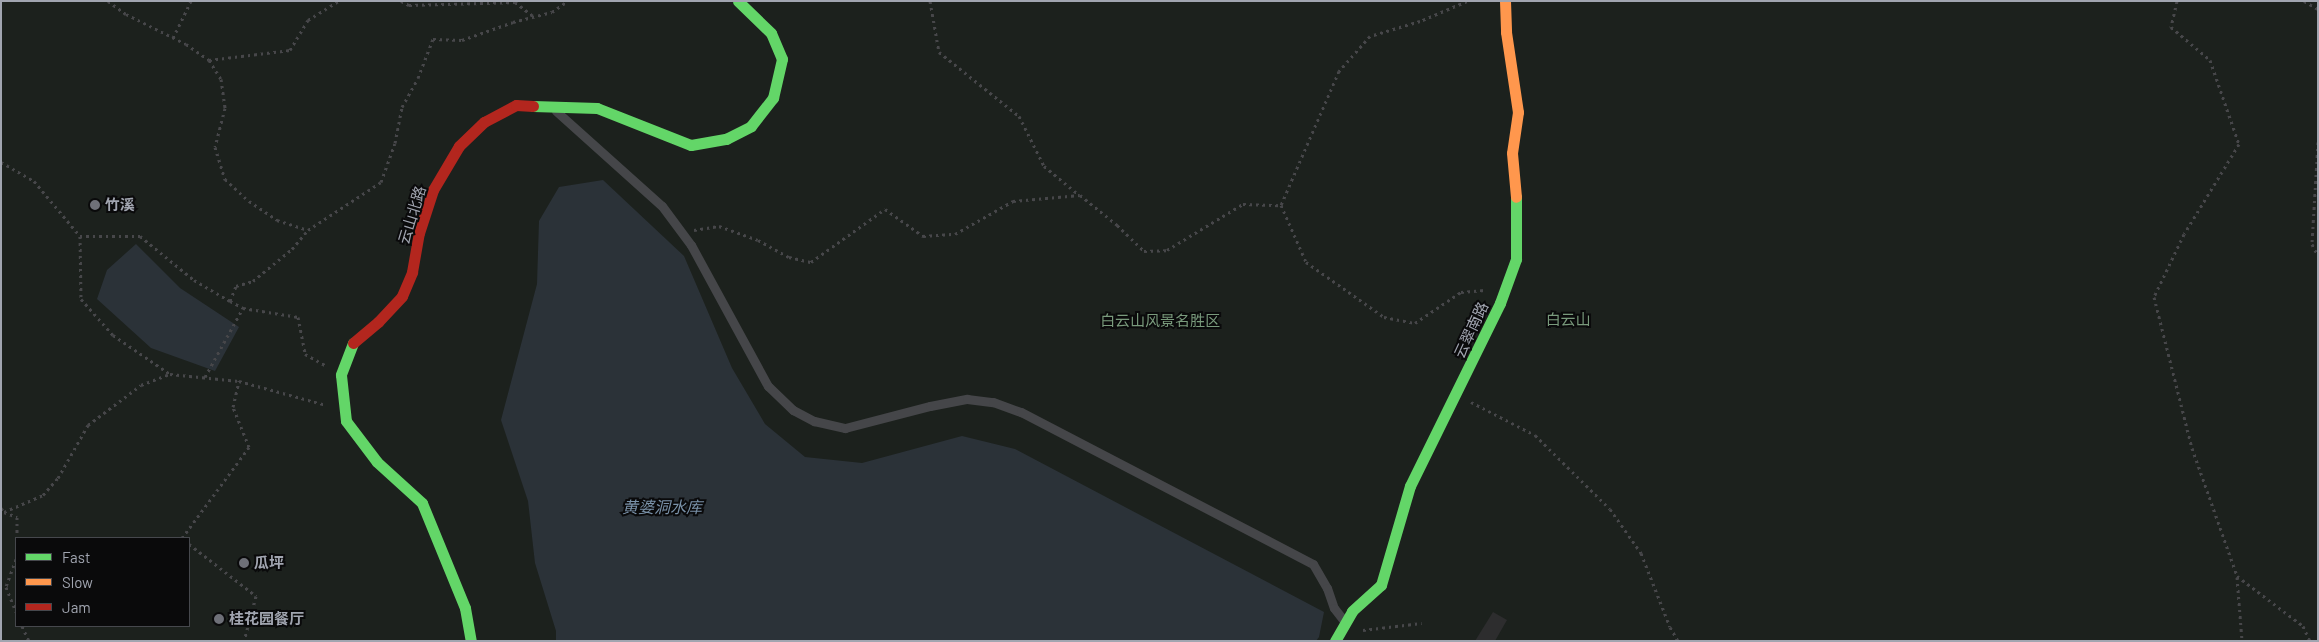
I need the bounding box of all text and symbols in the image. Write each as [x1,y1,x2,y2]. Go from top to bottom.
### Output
street label: 云山北路 [395,184,429,246]
place label: 竹溪 [105,196,135,214]
marker: 竹溪 [89,199,101,211]
street label: 云翠南路 [1450,299,1492,361]
park label: 白云山 [1546,311,1590,329]
park label: 白云山风景名胜区 [1100,312,1220,330]
water label: 黄婆洞水库 [622,497,702,517]
legend [15,537,190,627]
text: Fast [62,548,90,566]
place label: 瓜坪 [254,554,284,572]
marker: 瓜坪 [238,557,250,569]
text: Slow [62,573,93,591]
text: Jam [62,598,91,616]
place label: 桂花园餐厅 [229,610,304,628]
marker: 桂花园餐厅 [213,613,225,625]

